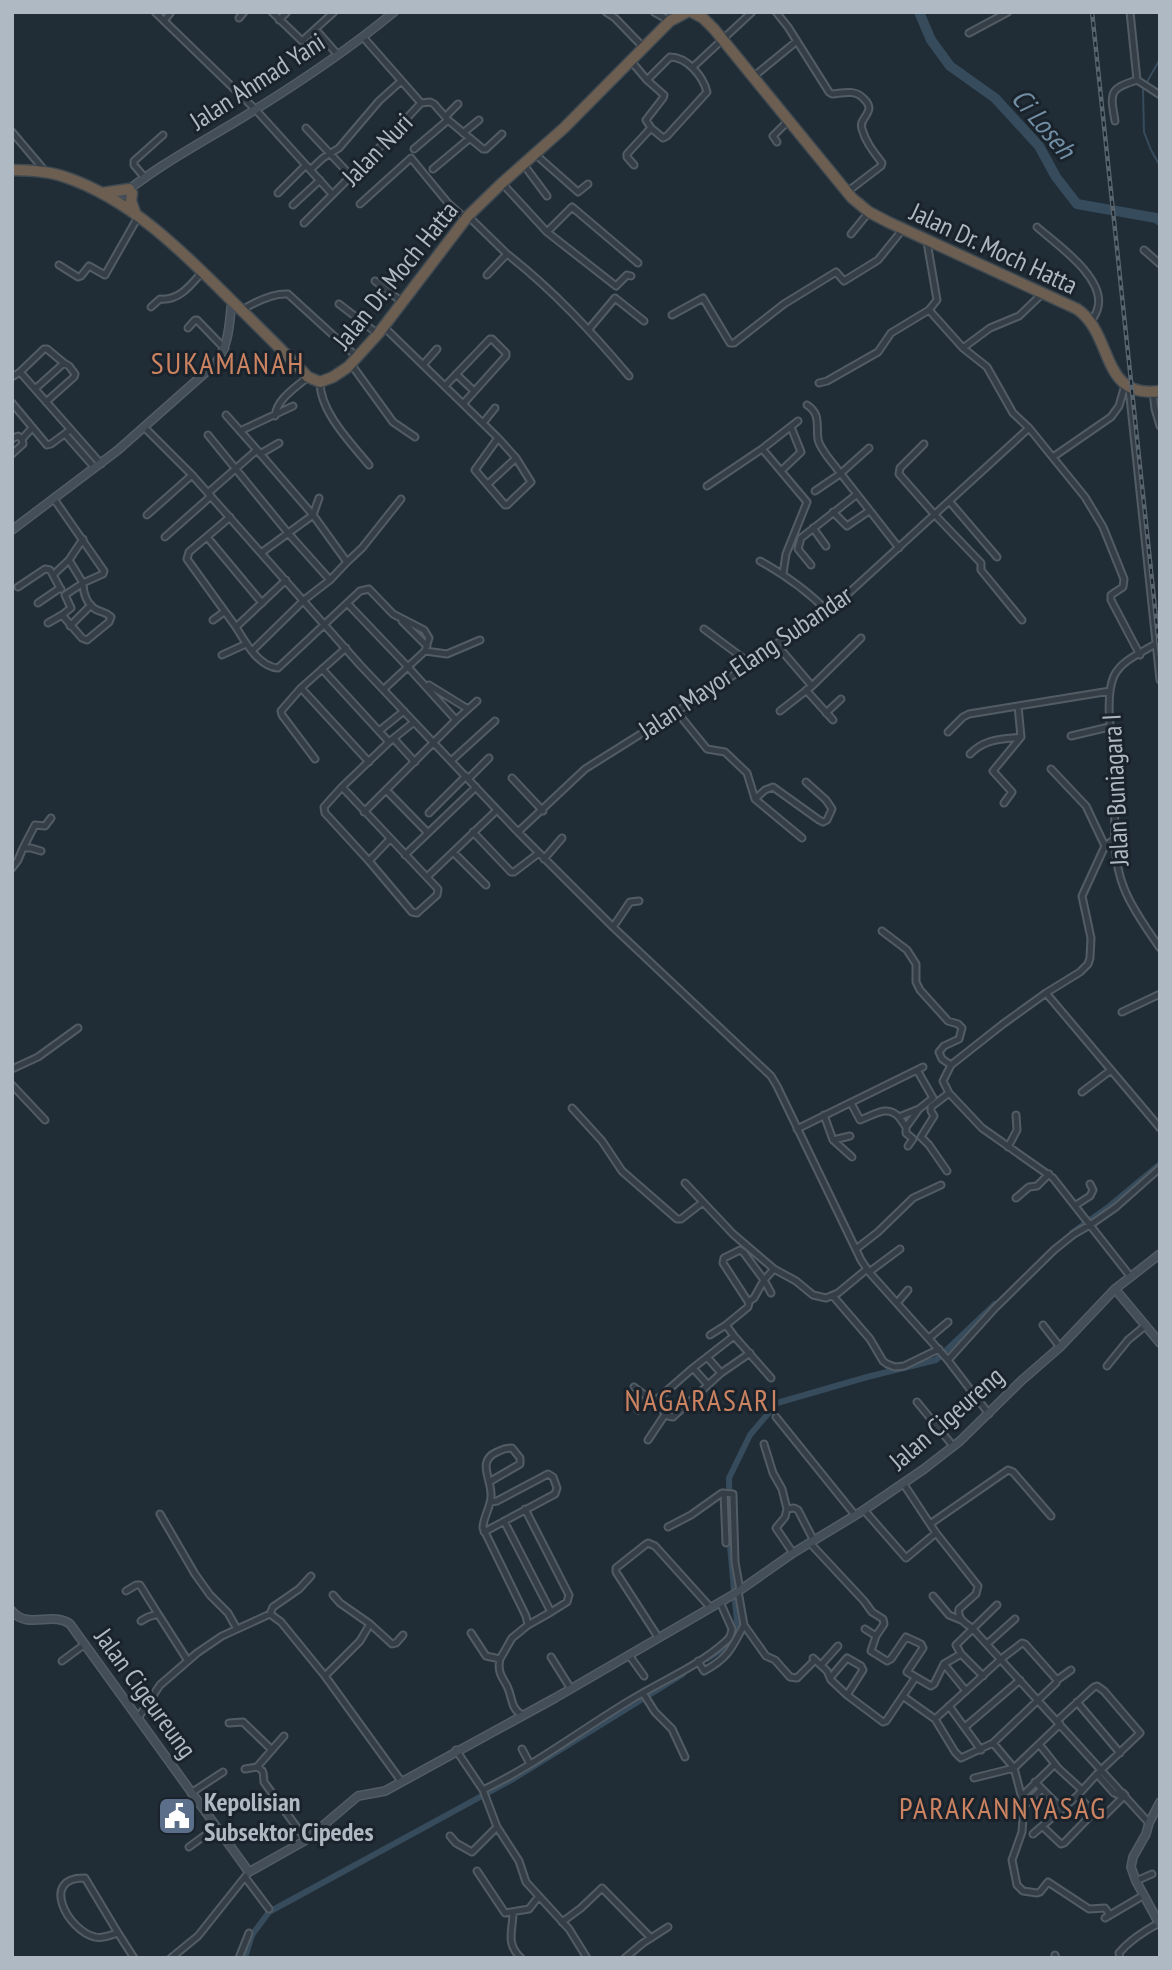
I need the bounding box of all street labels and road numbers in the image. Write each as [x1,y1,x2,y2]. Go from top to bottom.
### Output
street label: Jalan Ahmad Yani [182,25,331,137]
street label: Jalan Nuri [334,106,419,193]
street label: Jalan Dr. Moch Hatta [325,194,465,356]
street label: Jalan Dr. Moch Hatta [904,194,1083,301]
street label: Jalan Mayor Elang Subandar [631,578,858,746]
street label: Jalan Buniagara I [1095,713,1136,868]
street label: Jalan Cigeureng [881,1359,1010,1477]
street label: Jalan Cigeureung [87,1621,204,1764]

